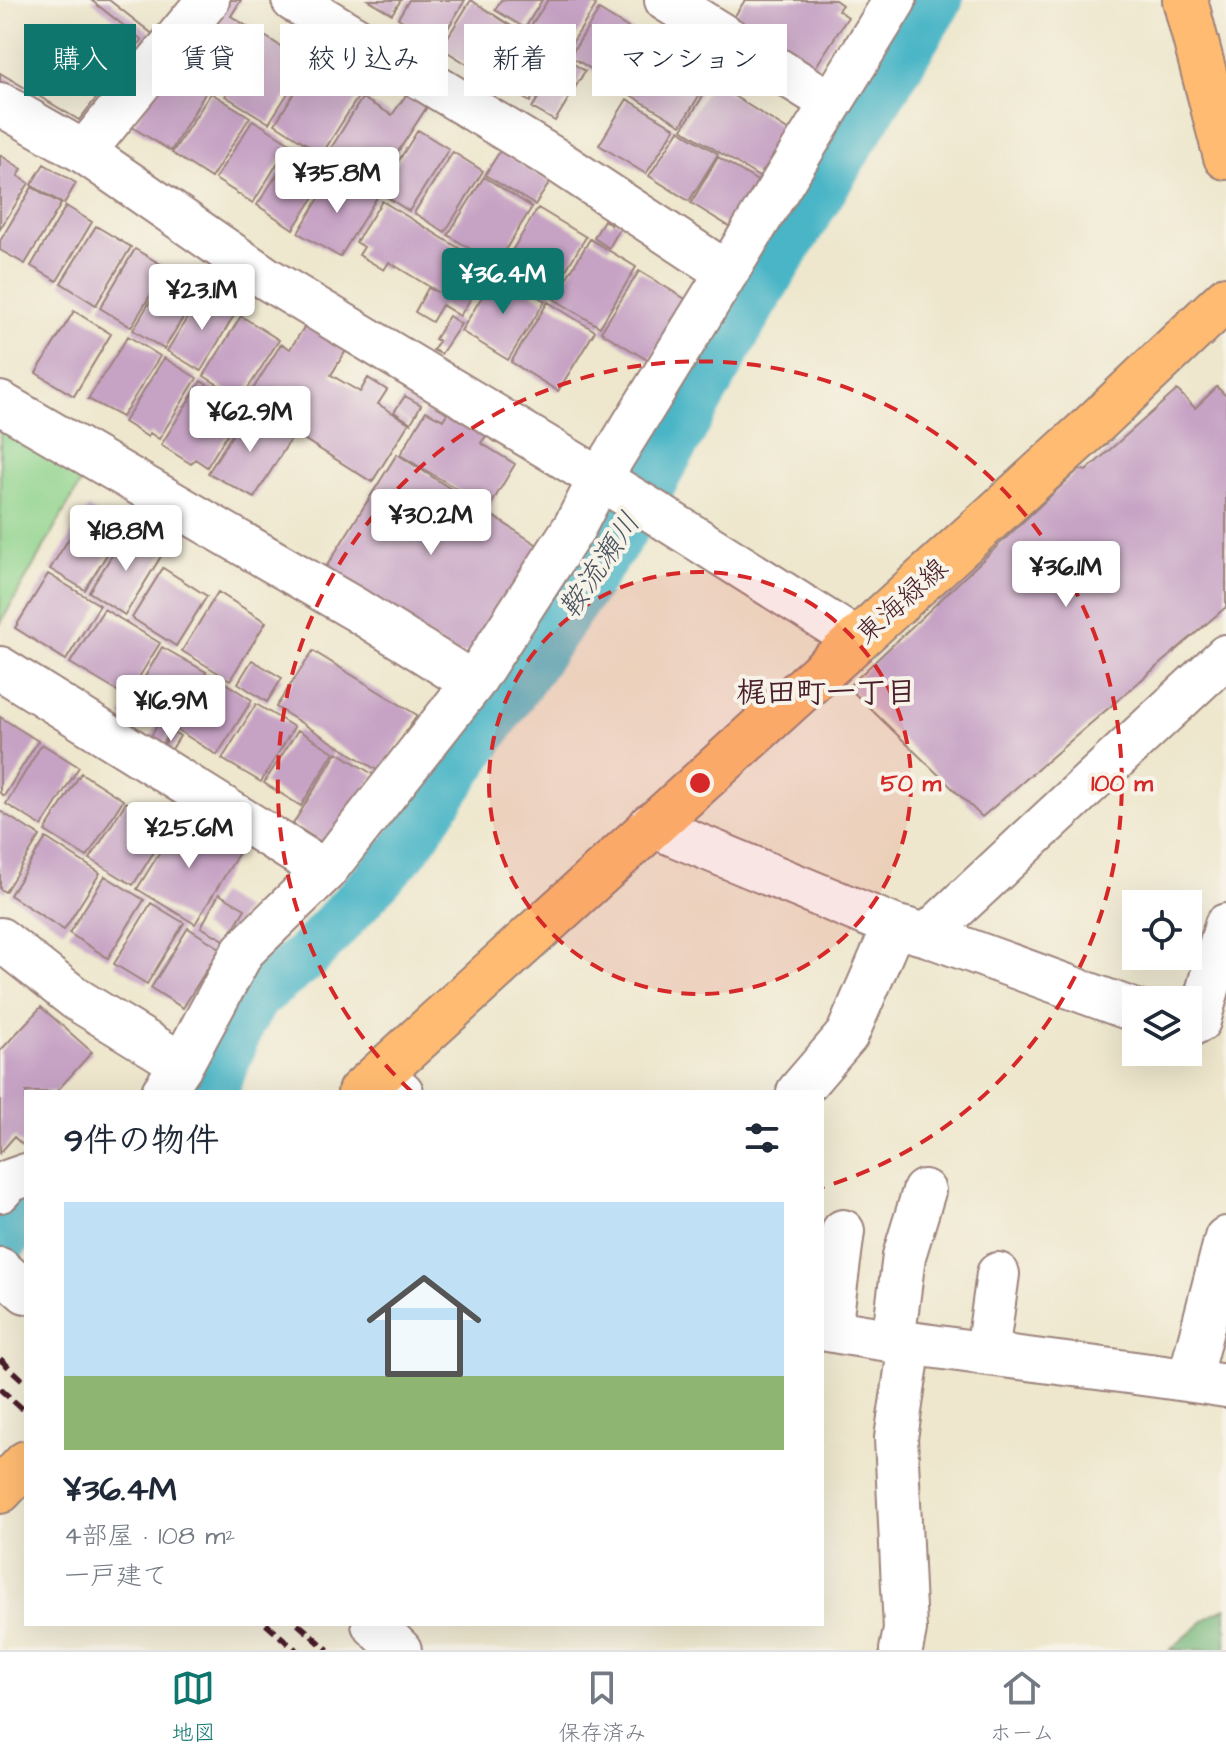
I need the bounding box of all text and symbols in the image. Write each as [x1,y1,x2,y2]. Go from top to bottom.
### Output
chip: 購入 [24,24,136,96]
chip: 賃貸 [152,24,264,96]
chip: 絞り込み [280,24,448,96]
chip: 新着 [464,24,576,96]
chip: マンション [592,24,787,96]
pin: ¥35.8M [272,147,402,215]
text: ¥35.8M [293,155,381,191]
pin: ¥36.4M [438,248,568,316]
text: ¥36.4M [460,256,546,292]
pin: ¥23.1M [137,264,267,332]
text: ¥23.1M [167,272,237,308]
pin: ¥62.9M [185,386,315,454]
text: ¥62.9M [207,394,293,430]
pin: ¥30.2M [366,489,496,557]
text: ¥30.2M [389,497,473,533]
water label: 鞍流瀬川 [549,504,651,627]
pin: ¥18.8M [61,505,191,573]
text: ¥18.8M [88,513,164,549]
pin: ¥36.1M [1001,541,1131,609]
street label: 東海緑線 [847,549,957,653]
text: ¥36.1M [1030,549,1102,585]
district label: 梶田町一丁目 [736,672,916,714]
pin: ¥16.9M [106,675,236,743]
text: ¥16.9M [134,683,208,719]
text: 50 m [881,767,942,801]
text: 100 m [1091,767,1153,801]
centre of rings [686,769,714,797]
pin: ¥25.6M [124,802,254,870]
text: ¥25.6M [145,810,233,846]
map controls [1122,890,1202,1066]
button: locate [1122,890,1202,970]
button: layers [1122,986,1202,1066]
icon: filters [740,1116,784,1160]
text: 9件の物件 [64,1117,219,1165]
icon: home [352,1254,496,1398]
text: ¥36.4M [64,1466,177,1514]
text: 4部屋 · 108 m² [64,1518,235,1554]
text: 一戸建て [64,1558,168,1594]
tab: 地図 [171,1666,215,1749]
tab: 保存済み [558,1666,646,1749]
tab: ホーム [989,1666,1055,1749]

